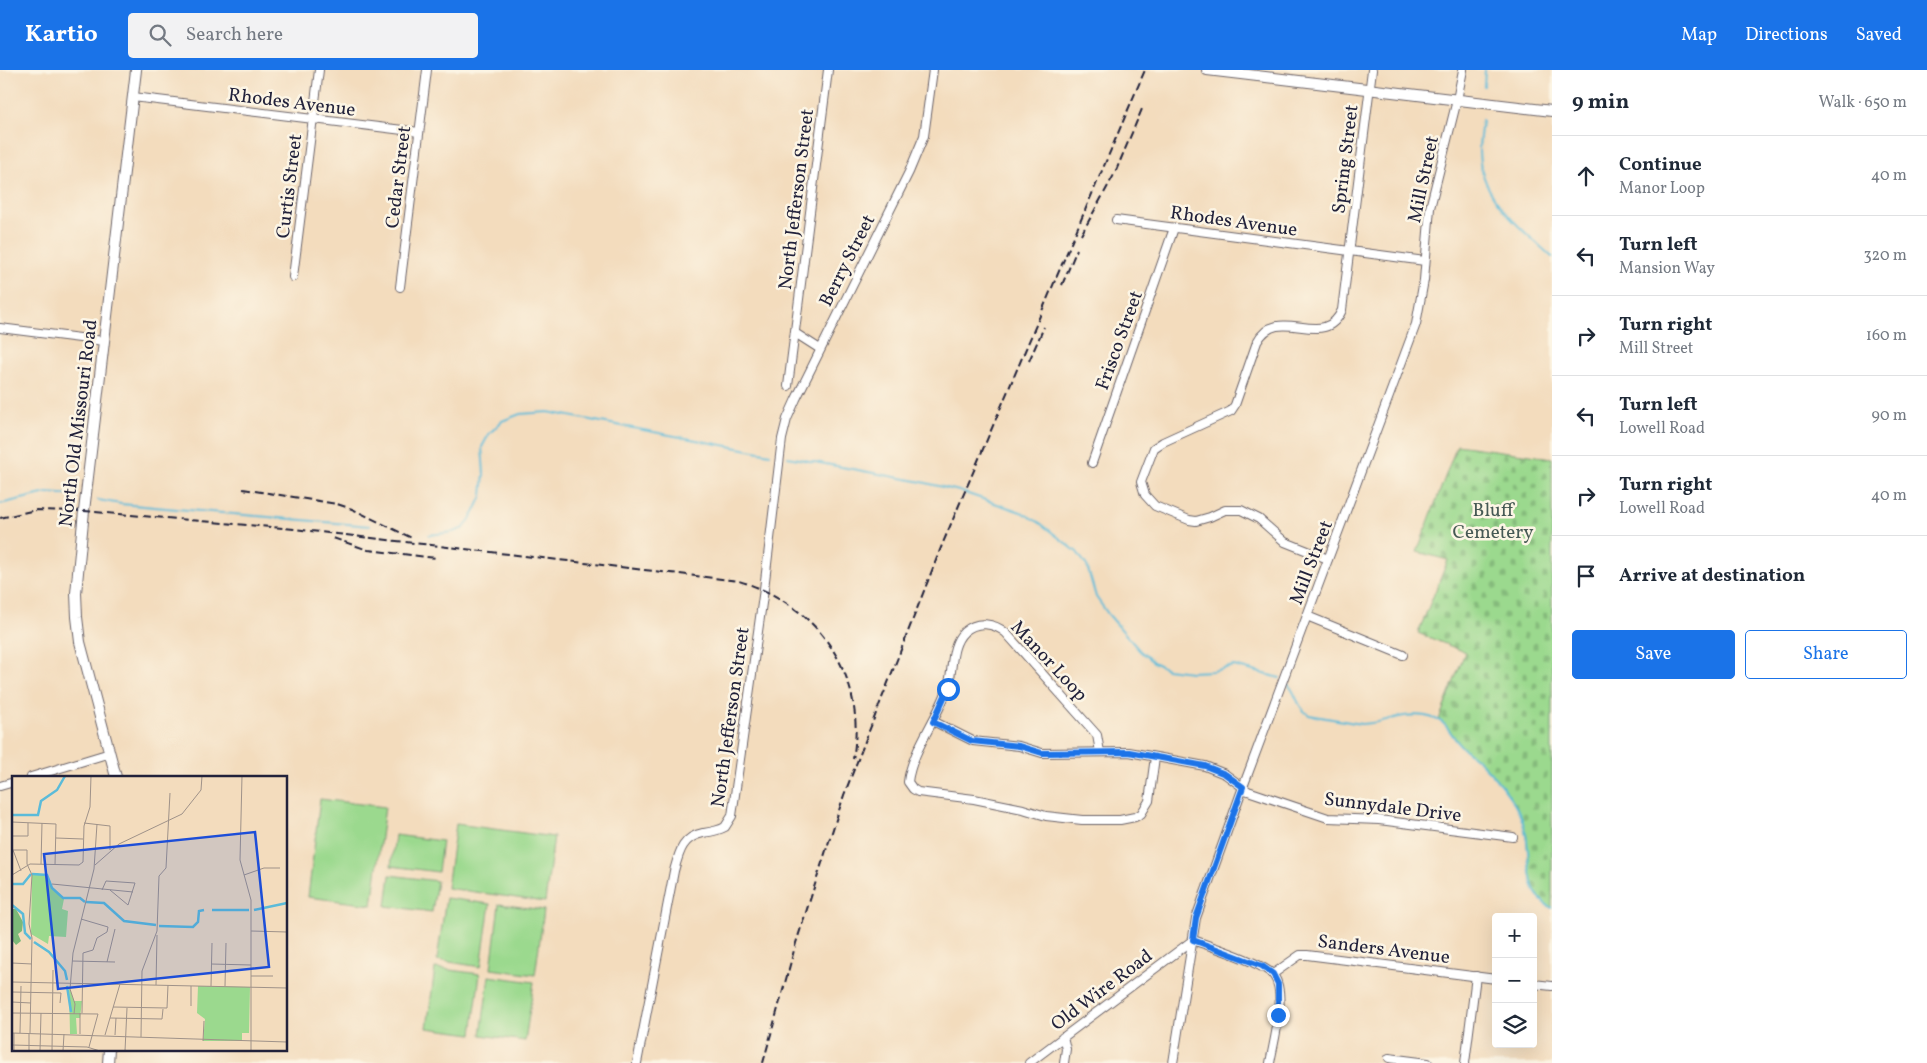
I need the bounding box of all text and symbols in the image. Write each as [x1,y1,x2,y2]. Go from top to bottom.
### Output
search box [128,13,478,58]
text: Kartio [25,18,98,52]
icon: search [146,21,174,49]
text: Search here [186,22,283,48]
text: Map [1681,23,1717,48]
text: Directions [1745,23,1828,48]
text: Saved [1856,23,1902,48]
street label: Rhodes Avenue [227,82,357,124]
text: 9 min [1572,88,1629,117]
text: Walk · 650 m [1819,92,1907,114]
street label: Spring Street [1326,103,1366,215]
street label: North Jefferson Street [773,107,821,291]
street label: Cedar Street [380,124,418,230]
street label: Curtis Street [271,132,309,240]
street label: Mill Street [1402,133,1446,225]
text: Continue [1619,152,1702,178]
icon: ahead [1572,162,1600,190]
text: 40 m [1871,165,1907,187]
text: Manor Loop [1619,178,1705,200]
street label: Rhodes Avenue [1168,200,1299,244]
street label: Berry Street [813,210,882,311]
text: Turn left [1619,232,1698,258]
icon: left [1572,242,1600,270]
text: 320 m [1863,245,1907,267]
text: Mansion Way [1619,258,1715,280]
street label: Frisco Street [1090,287,1150,394]
text: Turn right [1619,312,1712,338]
street label: North Old Missouri Road [53,318,105,529]
icon: right [1572,322,1600,350]
text: 160 m [1866,325,1907,347]
text: Mill Street [1619,338,1693,360]
text: Turn left [1619,392,1698,418]
icon: left [1572,402,1600,430]
text: 90 m [1871,405,1907,427]
text: Lowell Road [1619,418,1705,440]
text: Turn right [1619,472,1712,498]
icon: right [1572,482,1600,510]
text: 40 m [1871,485,1907,507]
park label: Bluff Cemetery [1453,498,1533,546]
text: Lowell Road [1619,498,1705,520]
street label: Mill Street [1284,517,1340,609]
icon: arrive [1572,562,1600,590]
text: Arrive at destination [1619,563,1805,589]
street label: Manor Loop [1004,615,1093,708]
street label: North Jefferson Street [705,625,757,809]
button: Save [1572,630,1735,679]
button: Share [1745,630,1907,679]
route start [937,678,960,701]
inset map [12,776,288,1050]
street label: Sunnydale Drive [1323,787,1463,829]
map controls [1492,913,1537,1048]
button: + [1492,913,1537,958]
street label: Sanders Avenue [1316,929,1451,971]
street label: Old Wire Road [1046,944,1159,1038]
button: − [1492,958,1537,1003]
button: layers [1492,1003,1537,1048]
route end [1267,1004,1290,1027]

